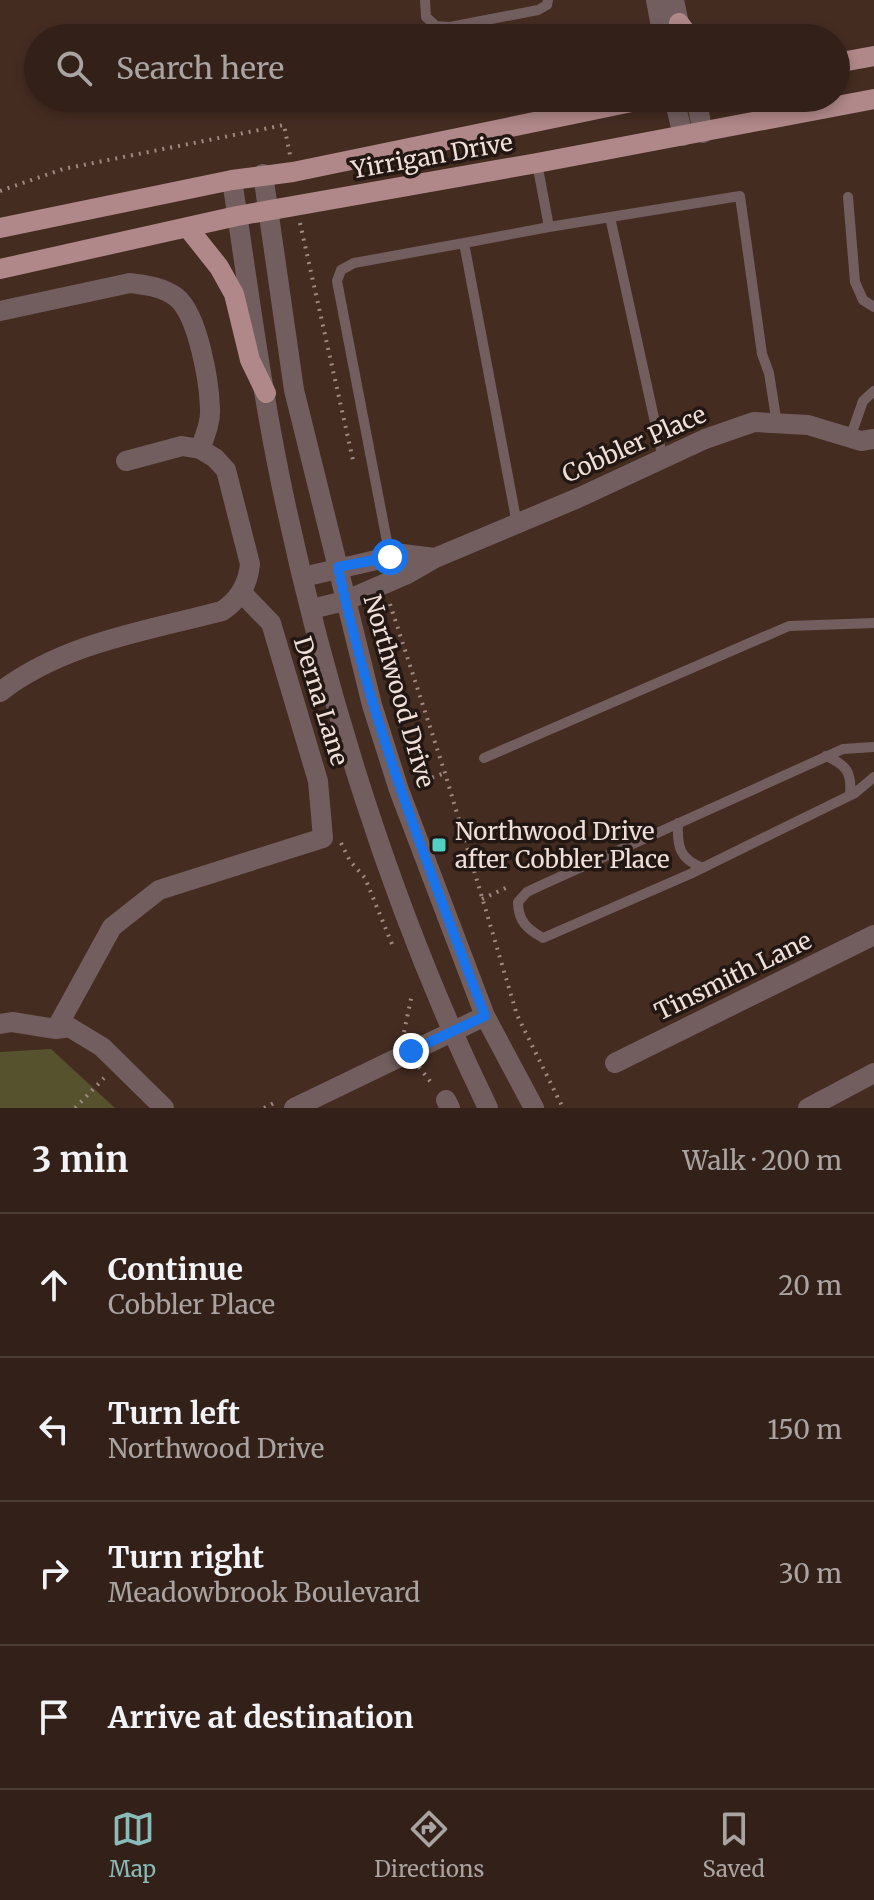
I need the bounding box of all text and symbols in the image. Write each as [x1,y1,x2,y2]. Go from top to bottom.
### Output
search box [24,24,850,112]
icon: search [52,46,96,90]
text: Search here [116,49,284,87]
street label: Yirrigan Drive [348,127,515,186]
street label: Cobbler Place [557,398,711,490]
route start [372,539,408,575]
street label: Northwood Drive [357,591,441,791]
street label: Derna Lane [287,633,355,769]
place label: Northwood Drive after Cobbler Place [455,816,669,875]
marker: Northwood Drive after Cobbler Place [430,836,448,854]
street label: Tinsmith Lane [649,925,817,1027]
route end [393,1033,429,1069]
text: 3 min [32,1139,128,1181]
text: Walk · 200 m [683,1144,842,1177]
text: Continue [108,1250,243,1288]
icon: ahead [32,1263,76,1307]
text: 20 m [778,1269,842,1302]
text: Cobbler Place [108,1288,275,1321]
text: Turn left [108,1394,240,1432]
icon: left [32,1407,76,1451]
text: 150 m [768,1413,842,1446]
text: Northwood Drive [108,1432,324,1465]
text: Turn right [108,1538,264,1576]
icon: right [32,1551,76,1595]
text: 30 m [779,1557,842,1590]
text: Meadowbrook Boulevard [108,1576,420,1609]
icon: arrive [32,1695,76,1739]
text: Arrive at destination [108,1698,414,1736]
tab: Map [109,1807,156,1883]
tab: Directions [374,1807,484,1883]
tab: Saved [703,1807,765,1883]

